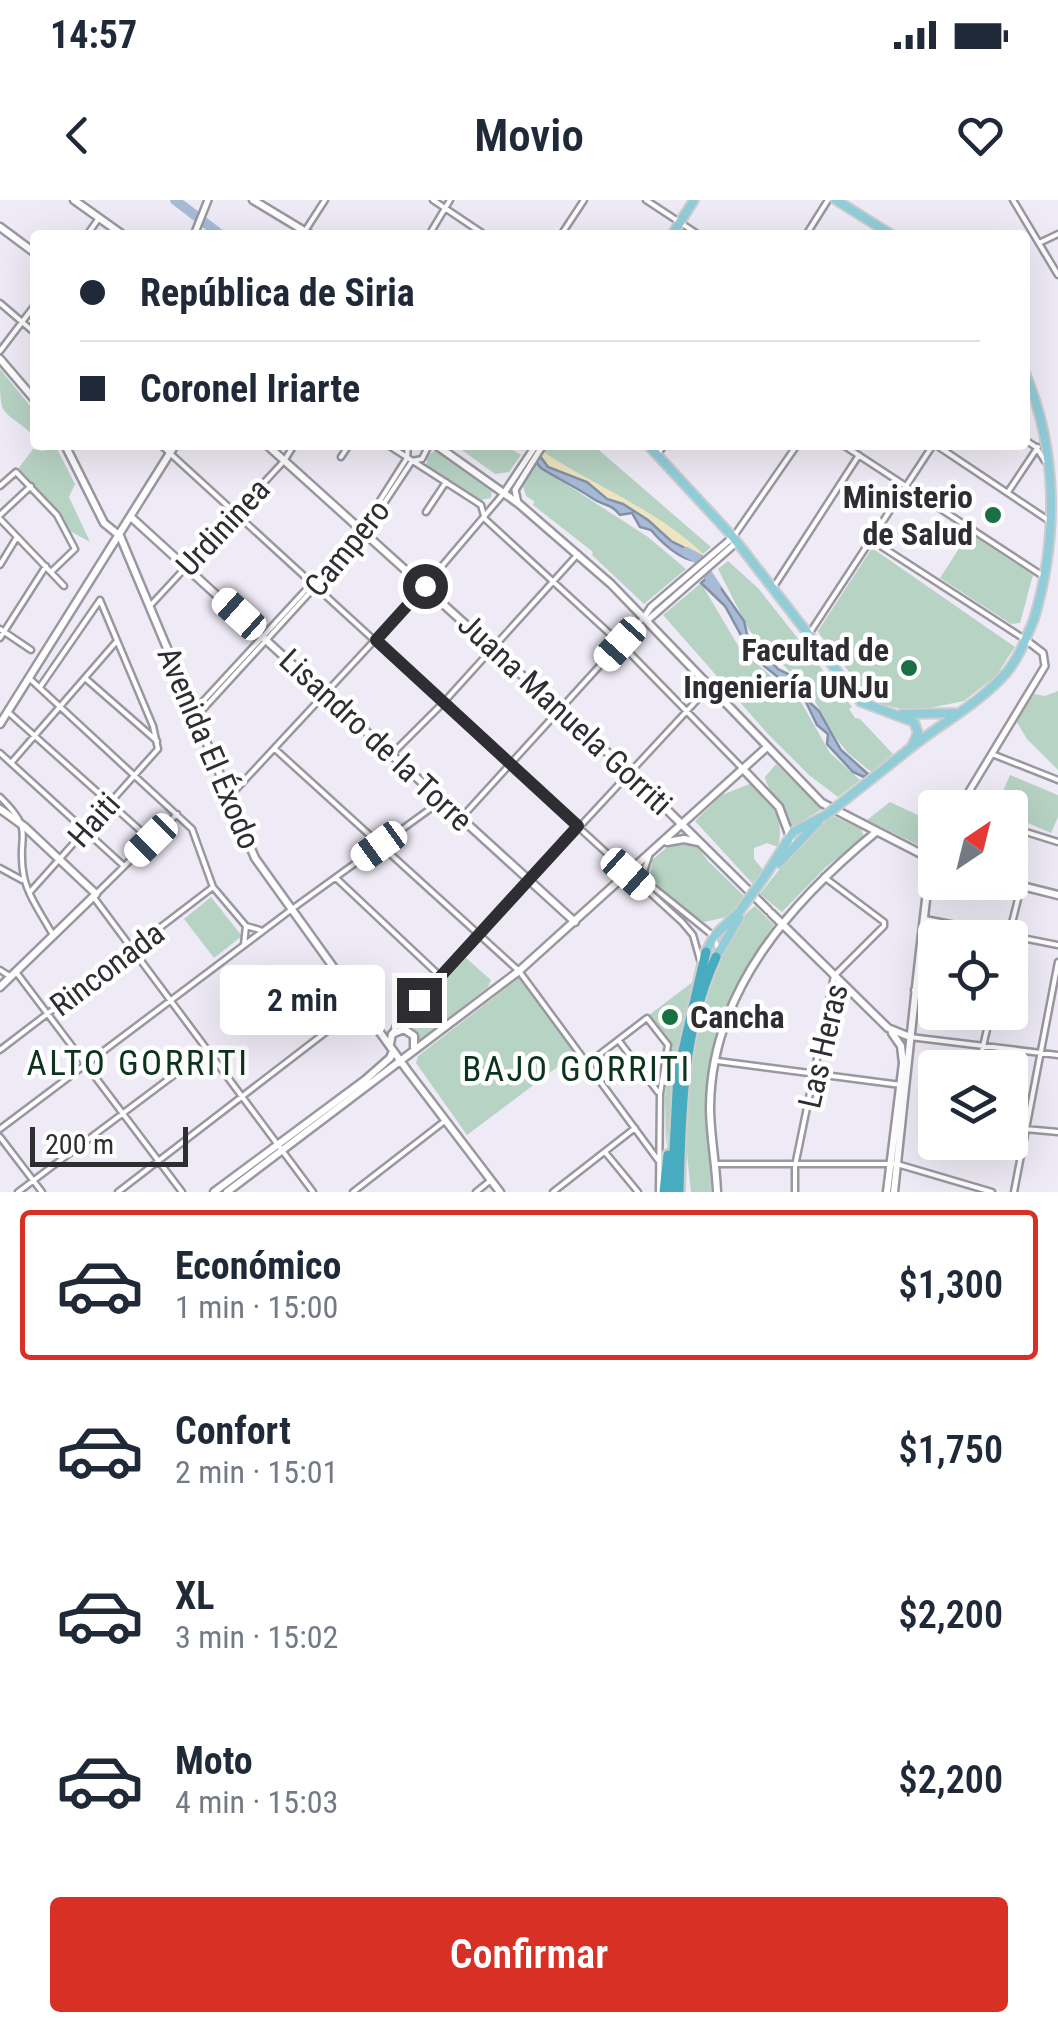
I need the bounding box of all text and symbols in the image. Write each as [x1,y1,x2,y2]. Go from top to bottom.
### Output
text: 14:57 [50,13,137,57]
icon: back [50,108,105,163]
icon: heart [953,108,1008,163]
text: Movio [474,109,584,162]
text: República de Siria [140,271,415,315]
text: Coronel Iriarte [140,367,360,411]
street label: Urdininea [168,470,278,584]
place label: Ministerio de Salud [843,478,973,553]
street label: Campero [296,492,398,604]
marker: Ministerio de Salud [982,504,1004,526]
route start [403,564,448,609]
car [207,583,271,645]
street label: Juana Manuela Gorriti [450,605,680,823]
car [589,612,651,676]
place label: Facultad de Ingeniería UNJu [683,631,889,706]
street label: Avenida El Éxodo [149,641,269,855]
street label: Lisandro de la Torre [272,641,480,839]
marker: Facultad de Ingeniería UNJu [898,657,920,679]
street label: Haiti [60,785,128,855]
north arrow [918,790,1028,900]
map controls [918,790,1028,1160]
car [119,808,183,872]
car [346,816,412,876]
car [596,843,660,905]
street label: Rinconada [43,914,171,1024]
button: locate [918,920,1028,1030]
callout: 2 min [219,965,384,1035]
route end [397,978,442,1023]
street label: Las Heras [790,980,856,1112]
text: 2 min [267,981,338,1019]
place label: Cancha [690,998,785,1036]
marker: Cancha [659,1006,681,1028]
district label: ALTO GORRITI [26,1043,250,1084]
district label: BAJO GORRITI [462,1049,692,1090]
button: layers [918,1050,1028,1160]
scale bar [30,1122,188,1166]
text: 200 m [45,1128,114,1161]
icon: car [55,1240,145,1330]
text: Económico [175,1244,341,1288]
text: $1,300 [899,1263,1003,1307]
text: 1 min · 15:00 [175,1288,338,1326]
icon: car [55,1405,145,1495]
text: Confort [175,1409,291,1453]
text: $1,750 [899,1428,1003,1472]
text: 2 min · 15:01 [175,1453,338,1491]
icon: car [55,1570,145,1660]
text: XL [175,1574,214,1618]
text: $2,200 [899,1593,1003,1637]
text: 3 min · 15:02 [175,1618,338,1656]
icon: car [55,1735,145,1825]
text: Moto [175,1739,253,1783]
text: $2,200 [899,1758,1003,1802]
text: 4 min · 15:03 [175,1783,338,1821]
button: Confirmar [50,1897,1008,2012]

